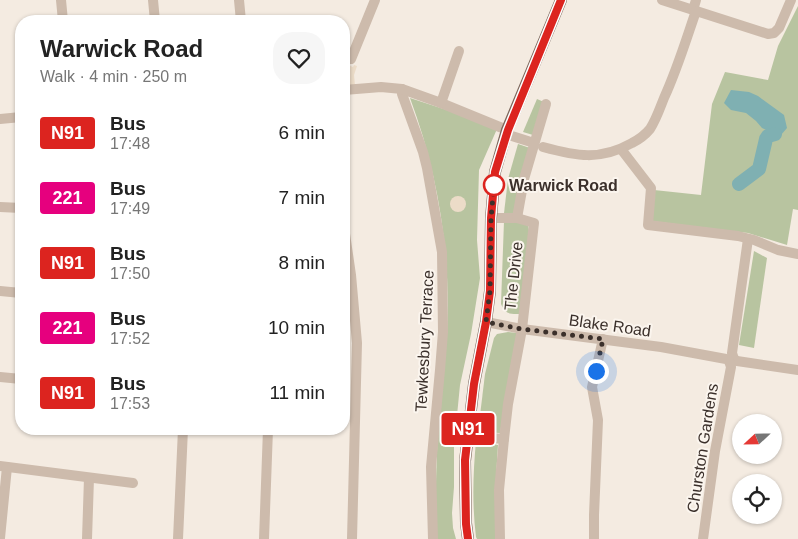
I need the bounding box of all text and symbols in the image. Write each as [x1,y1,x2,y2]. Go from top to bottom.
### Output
button: heart [273,32,325,84]
text: Warwick Road [40,35,203,62]
text: Walk · 4 min · 250 m [40,68,187,85]
text: Bus [110,113,146,134]
text: 6 min [279,122,325,143]
text: N91 [51,123,84,143]
text: 17:48 [110,135,150,152]
marker: Warwick Road [483,174,505,196]
place label: Warwick Road [509,177,618,194]
text: Bus [110,178,146,199]
text: 7 min [279,187,325,208]
text: 221 [52,188,83,208]
text: 17:49 [110,200,150,217]
street label: The Drive [501,241,526,311]
text: Bus [110,243,146,264]
text: 8 min [279,252,325,273]
text: N91 [51,253,84,273]
text: 17:50 [110,265,150,282]
street label: Tewkesbury Terrace [412,270,437,412]
text: Bus [110,308,146,329]
street label: Blake Road [568,311,652,340]
text: 10 min [268,317,325,338]
text: 221 [52,318,83,338]
text: 17:52 [110,330,150,347]
your location [584,359,609,384]
text: Bus [110,373,146,394]
text: 11 min [269,382,325,403]
street label: Churston Gardens [684,382,721,514]
text: N91 [51,383,84,403]
text: 17:53 [110,395,150,412]
line badge: N91 [439,413,497,445]
north arrow [732,414,782,464]
map controls [732,414,782,524]
text: N91 [451,419,485,439]
button: locate [732,474,782,524]

